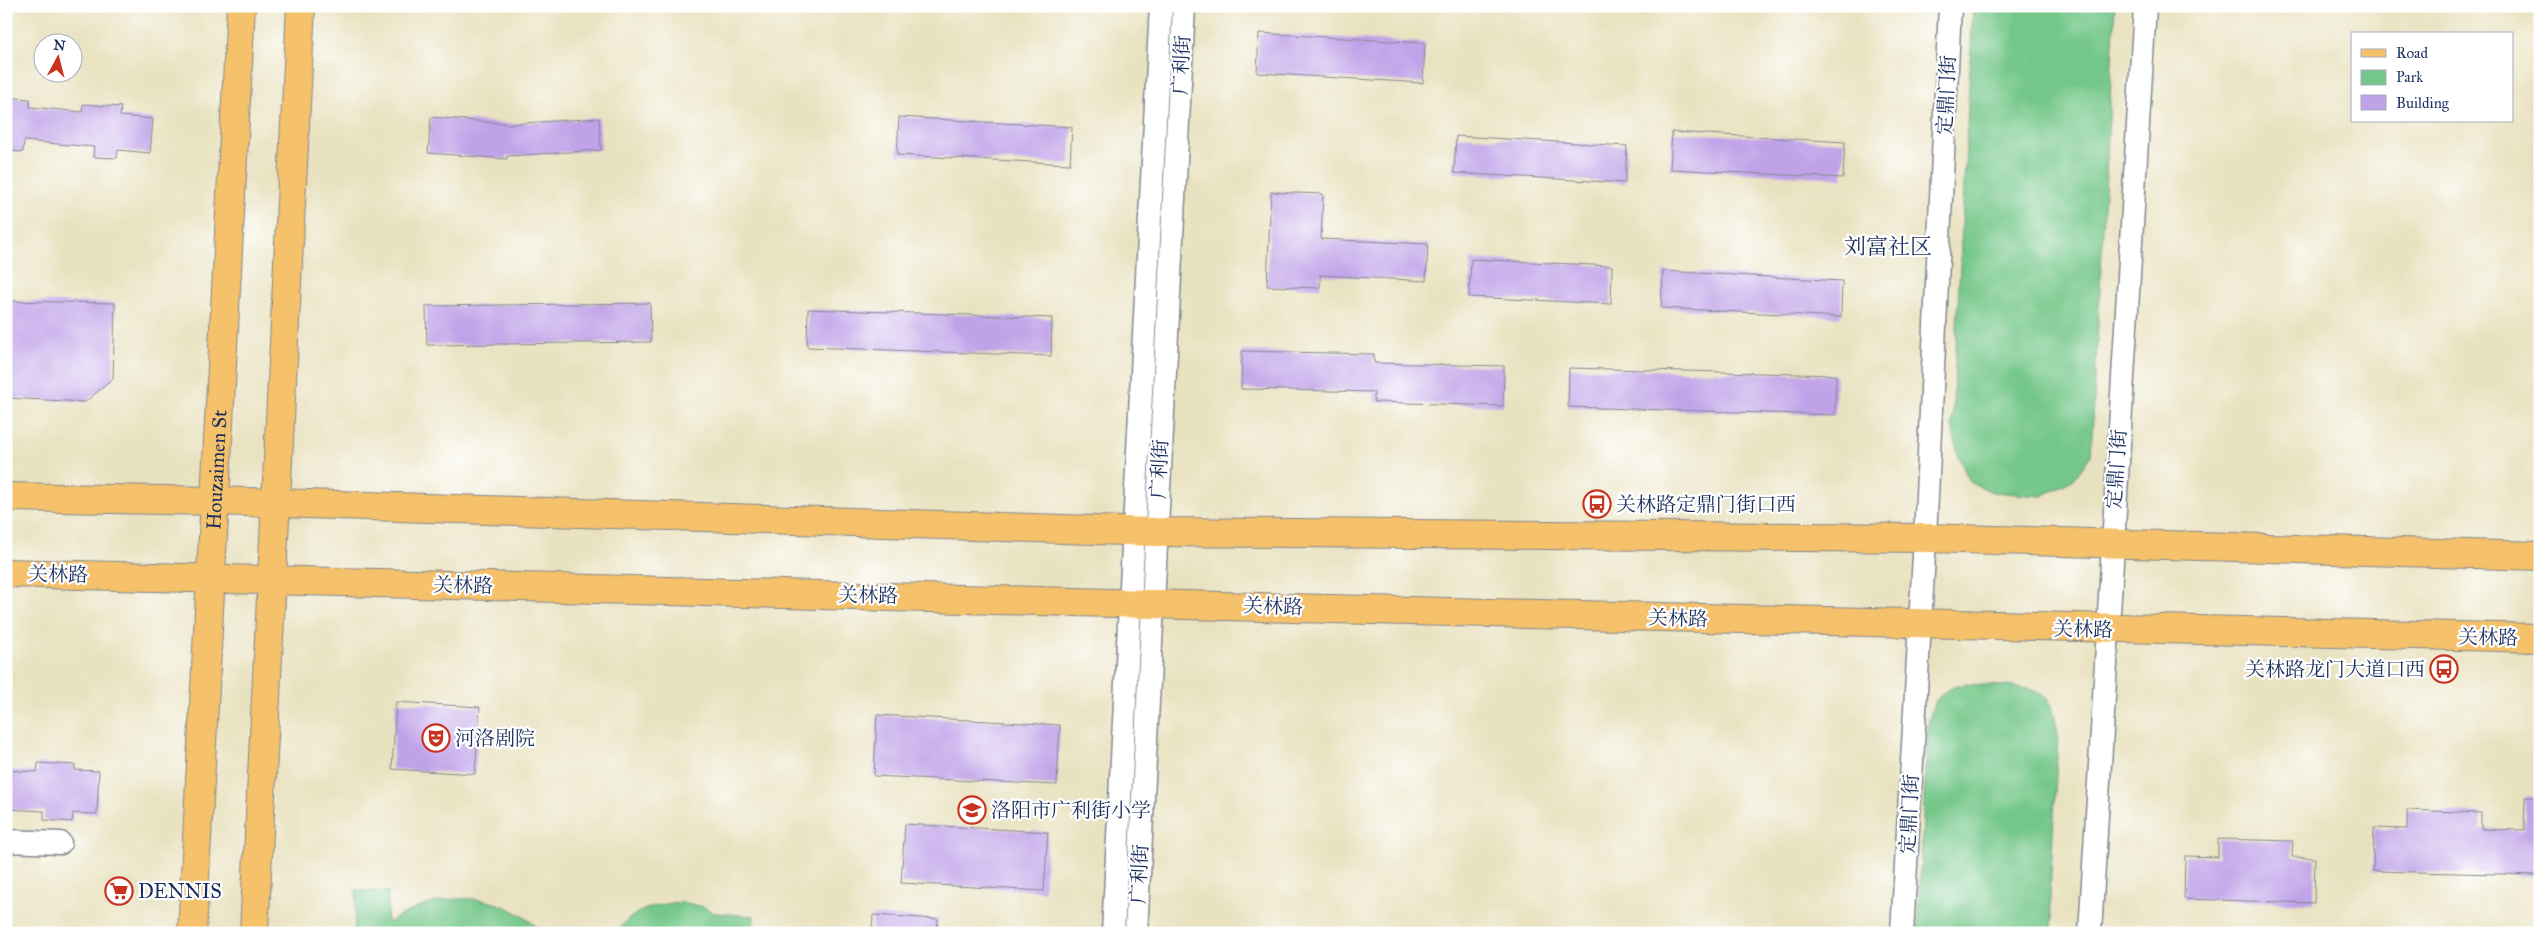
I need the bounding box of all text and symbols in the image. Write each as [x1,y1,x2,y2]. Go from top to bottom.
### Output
north arrow [32,32,82,82]
legend [2351,32,2514,122]
street label: 广利街 [1167,34,1195,96]
text: N [53,36,67,55]
text: Road [2396,44,2428,62]
street label: 定鼎门街 [1932,54,1960,136]
text: Park [2396,68,2423,86]
text: Building [2396,94,2450,112]
district label: 刘富社区 [1844,233,1932,260]
street label: Houzaimen St [201,409,232,530]
street label: 定鼎门街 [2101,428,2131,510]
street label: 广利街 [1145,438,1173,500]
bus stop icon: 关林路定鼎门街口西 [1582,489,1612,519]
place label: 关林路定鼎门街口西 [1616,492,1796,516]
street label: 关林路 [28,561,88,587]
street label: 关林路 [433,572,493,598]
street label: 关林路 [838,582,898,608]
street label: 关林路 [1243,593,1303,619]
street label: 关林路 [1648,605,1708,631]
street label: 关林路 [2053,616,2113,642]
street label: 关林路 [2458,624,2518,650]
bus stop icon: 关林路龙门大道口西 [2429,654,2459,684]
place label: 关林路龙门大道口西 [2245,657,2425,681]
theatre icon: 河洛剧院 [421,723,451,753]
place label: 河洛剧院 [455,726,535,750]
street label: 定鼎门街 [1895,773,1923,855]
school or university icon: 洛阳市广利街小学 [957,795,987,825]
place label: 洛阳市广利街小学 [991,798,1151,822]
street label: 广利街 [1125,843,1153,905]
supermarket icon: DENNIS [104,876,134,906]
place label: DENNIS [138,879,222,903]

